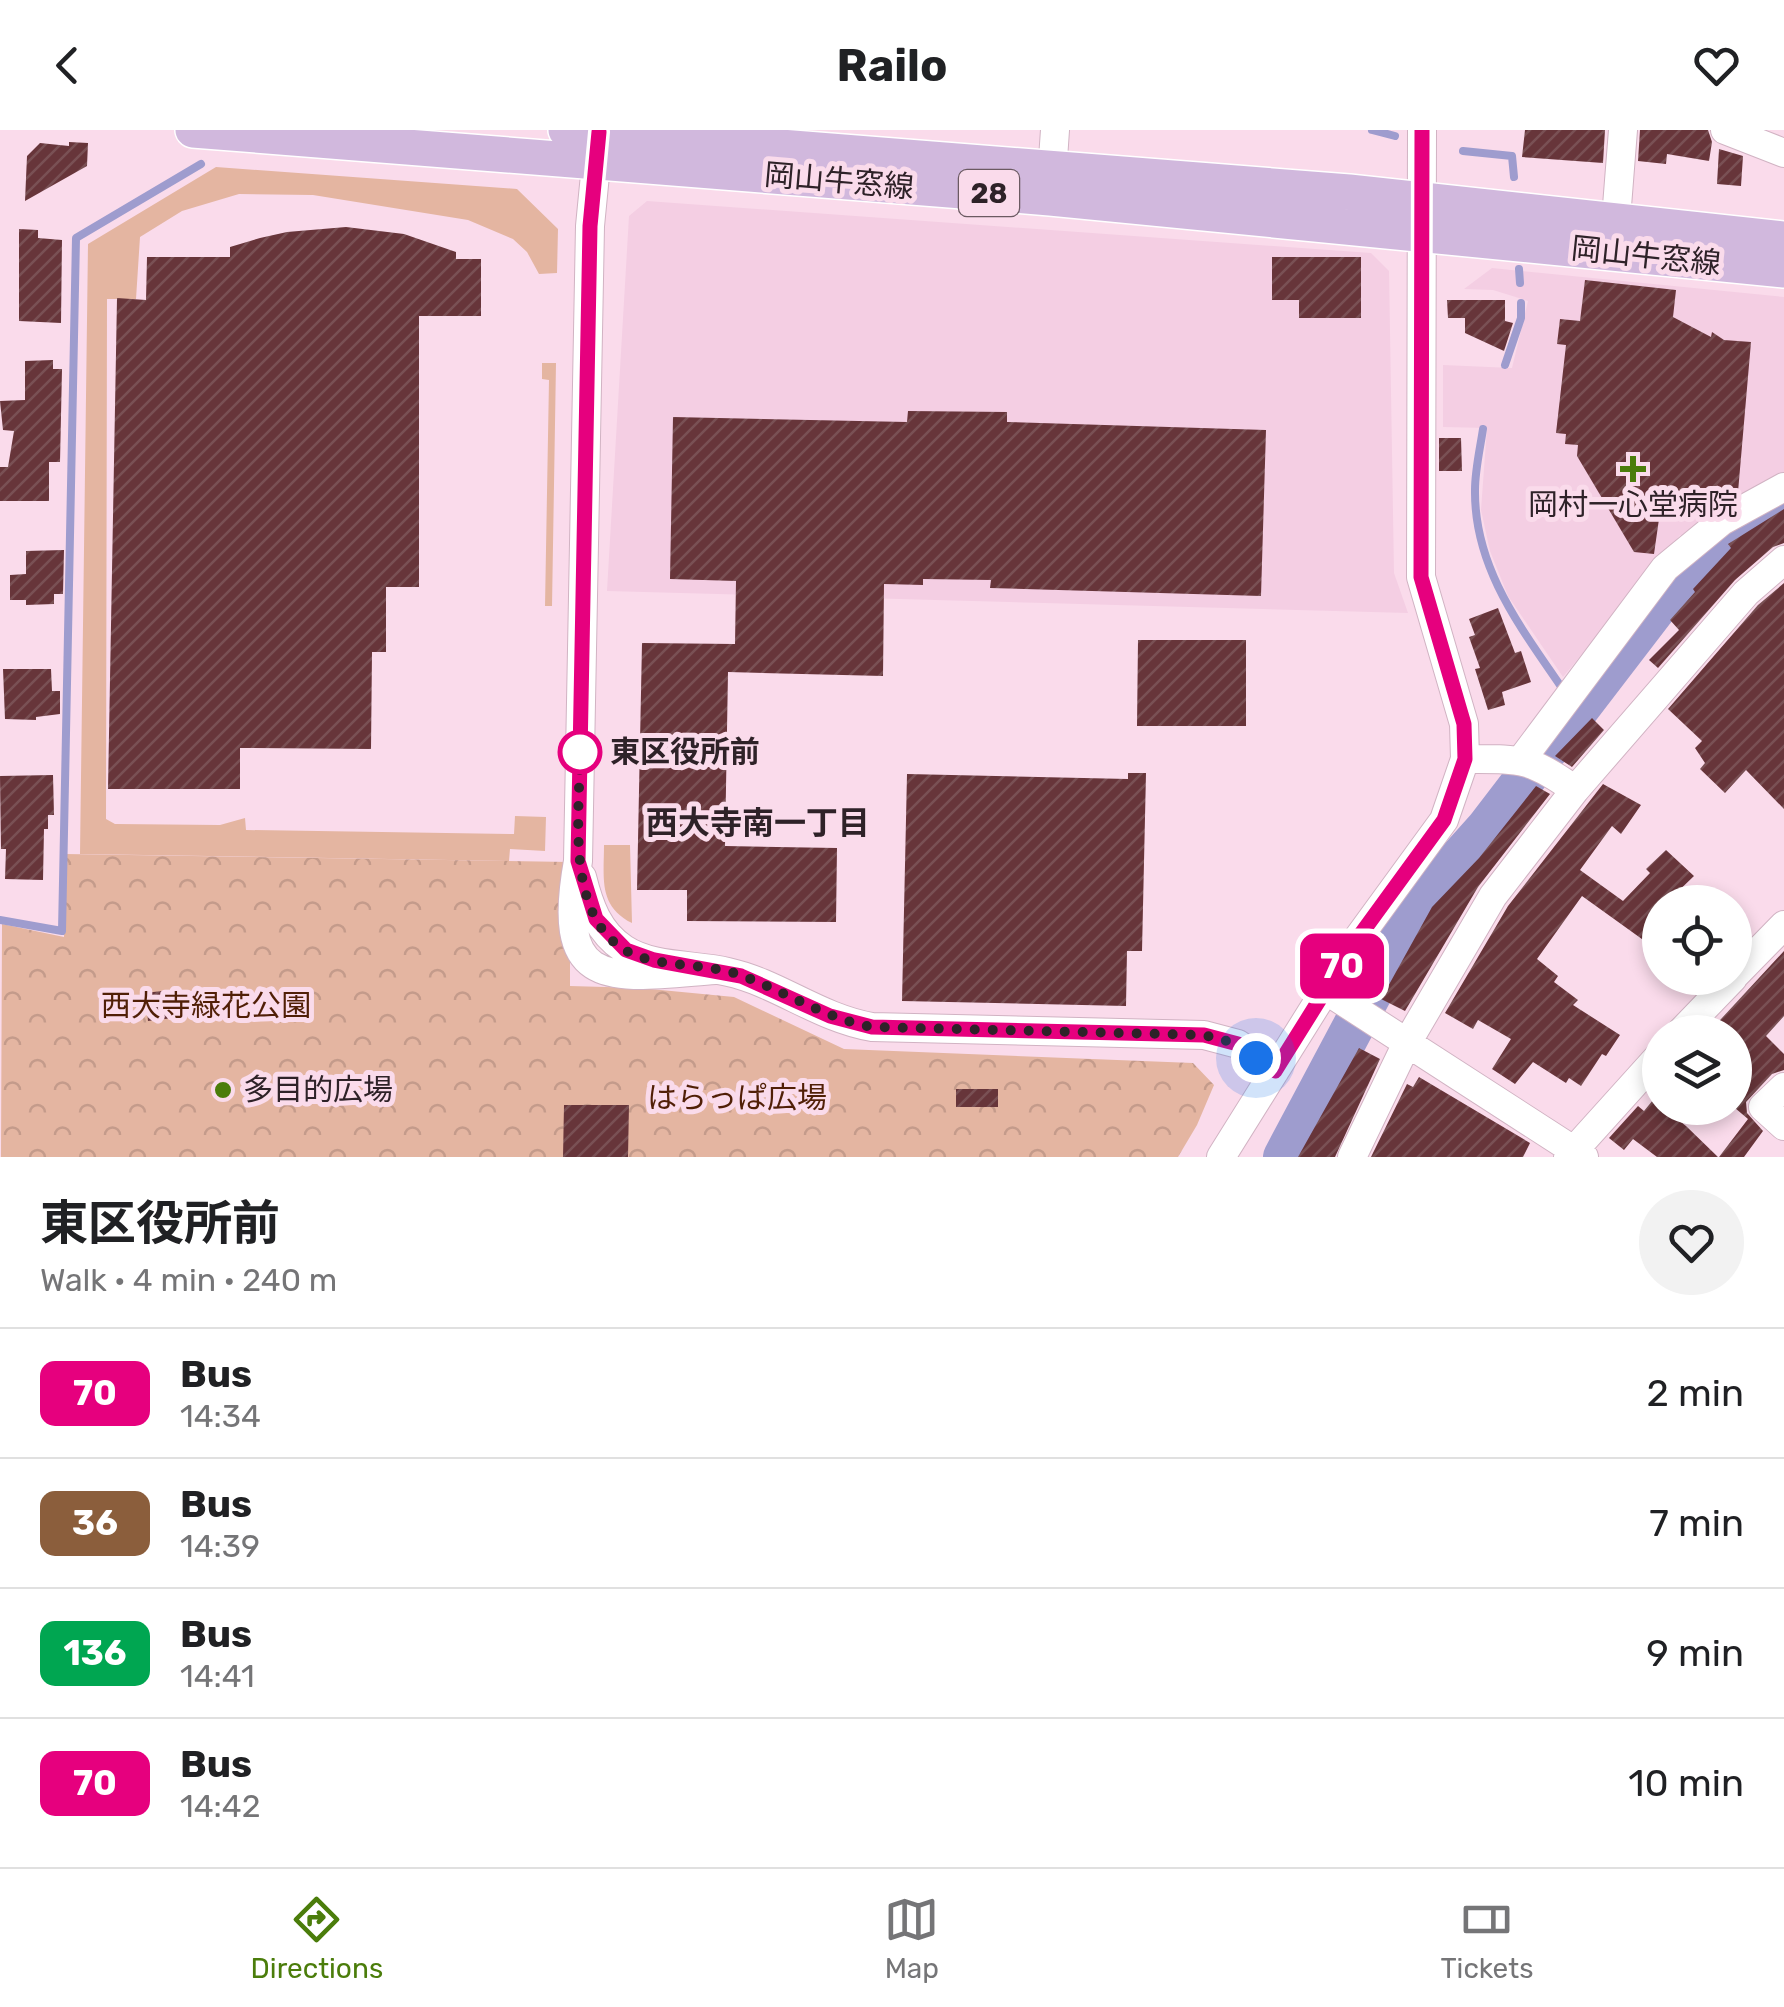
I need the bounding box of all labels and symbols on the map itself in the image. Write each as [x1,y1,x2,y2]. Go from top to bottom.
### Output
street label: 岡山牛窓線 [763,157,915,205]
road number: 28 [959,170,1019,216]
street label: 岡山牛窓線 [1570,230,1722,282]
marker: 岡村一心堂病院 [1620,456,1646,482]
place label: 岡村一心堂病院 [1528,487,1738,523]
marker: 東区役所前 [559,731,601,773]
place label: 東区役所前 [610,734,760,770]
district label: 西大寺南一丁目 [646,804,870,842]
line badge: 70 [1297,934,1387,998]
park label: 西大寺緑花公園 [101,988,311,1024]
your location [1231,1033,1281,1083]
place label: 多目的広場 [243,1072,393,1108]
marker: 多目的広場 [212,1079,234,1101]
park label: はらっぱ広場 [647,1080,827,1116]

